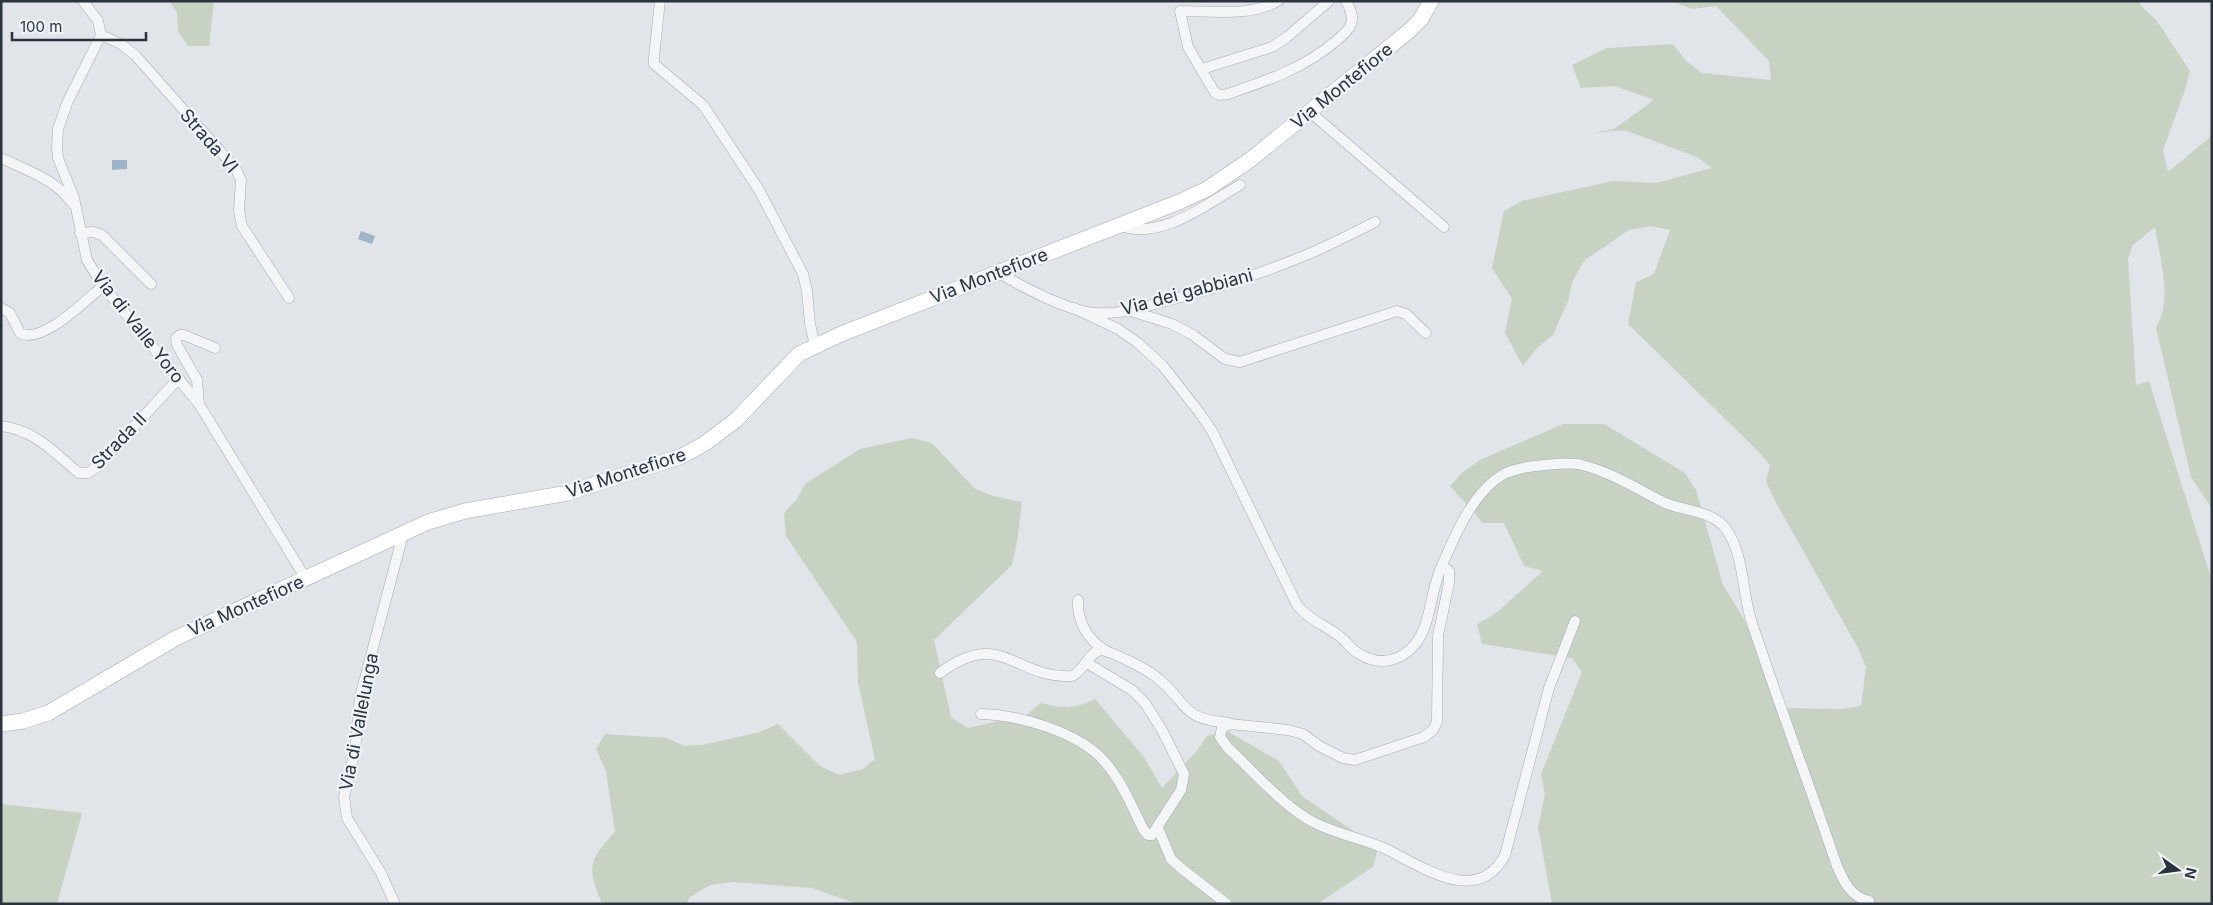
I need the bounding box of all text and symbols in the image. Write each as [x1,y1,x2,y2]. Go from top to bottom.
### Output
scale bar [12,10,146,42]
text: 100 m [20,17,62,36]
street label: Via Montefiore [1287,38,1397,133]
street label: Strada VI [176,104,243,177]
street label: Via Montefiore [927,243,1051,308]
street label: Via dei gabbiani [1119,264,1255,319]
street label: Via di Valle Yoro [88,266,189,387]
street label: Strada II [87,408,151,473]
street label: Via Montefiore [563,443,688,502]
street label: Via Montefiore [185,571,307,640]
street label: Via di Vallelunga [335,651,382,793]
north arrow [2153,845,2203,895]
text: N [2182,866,2201,880]

